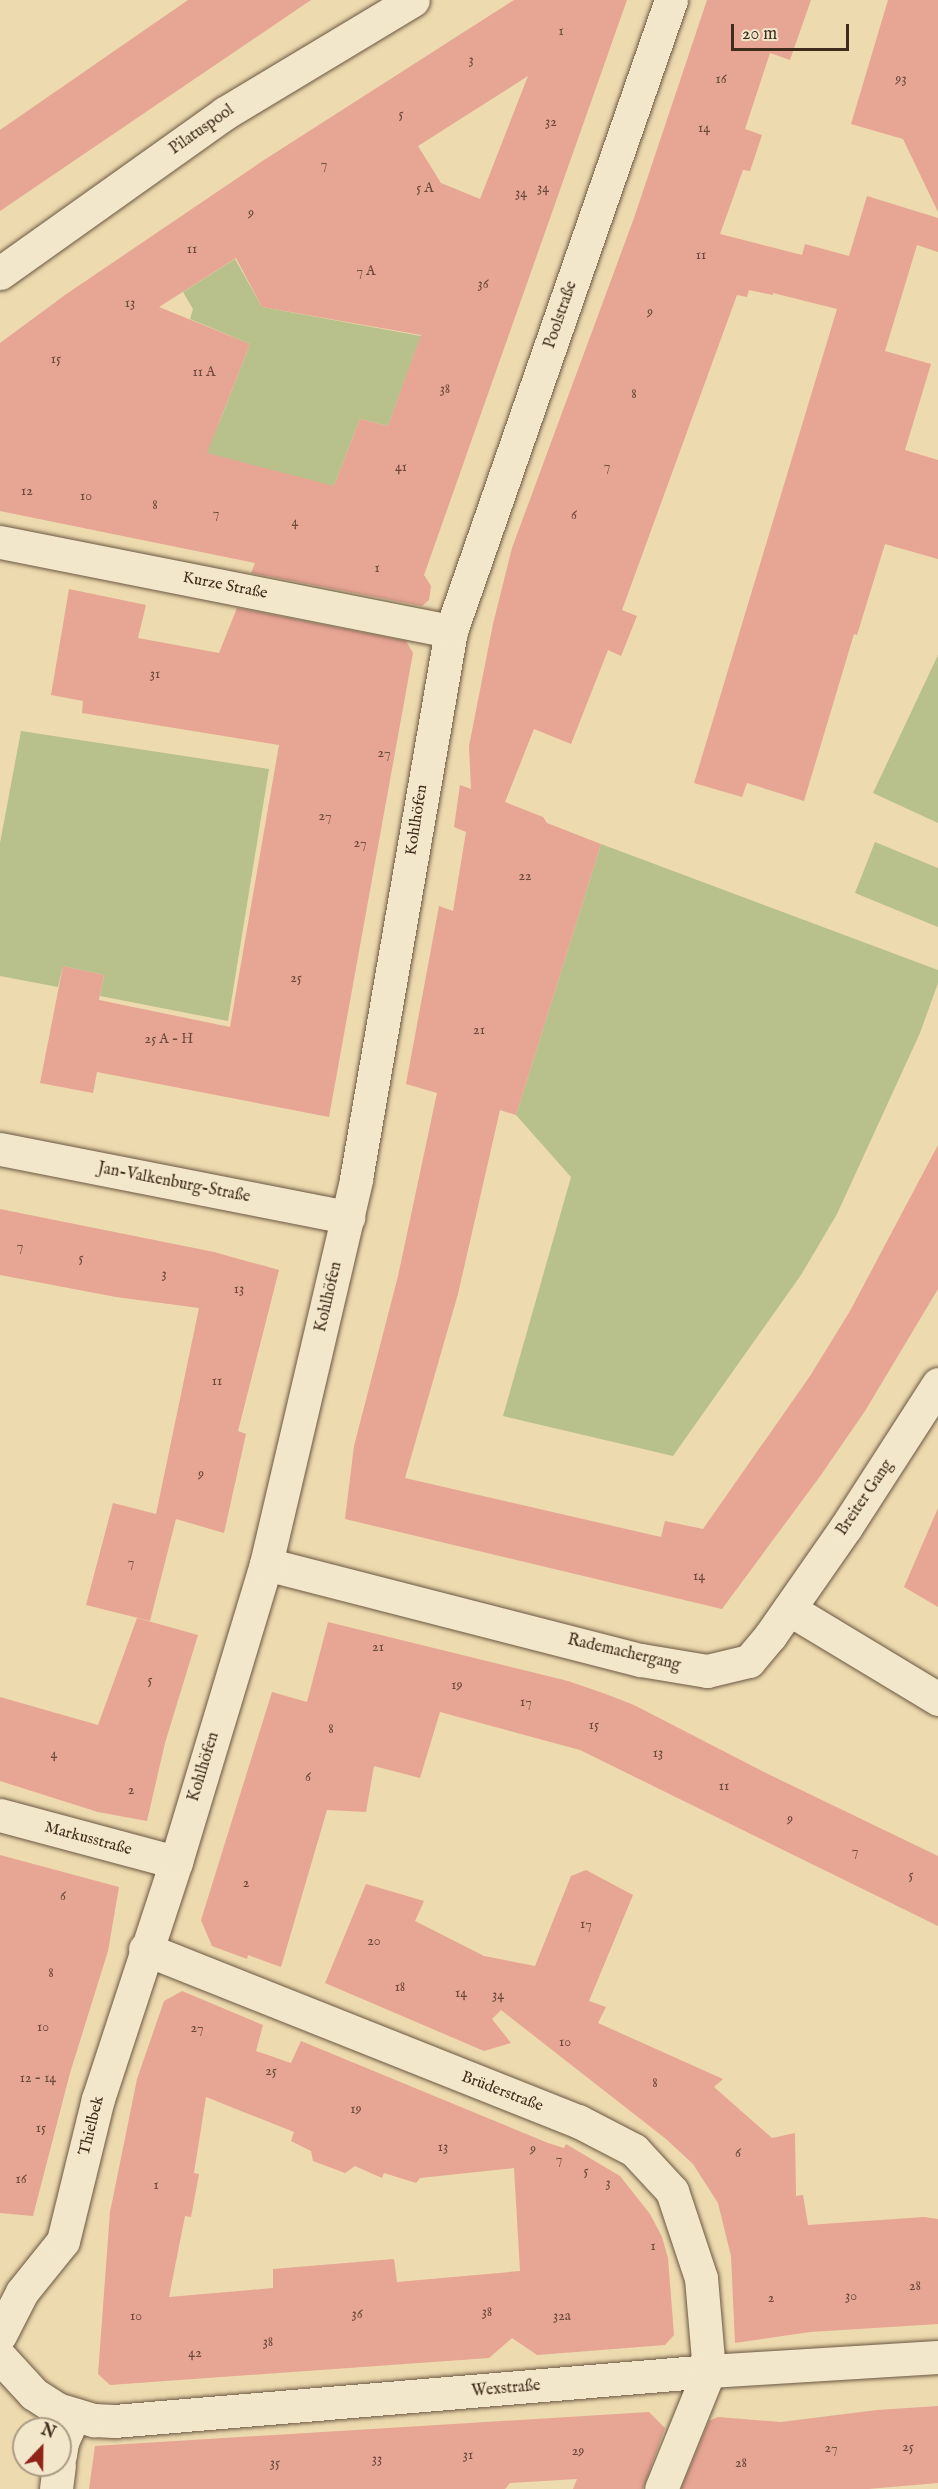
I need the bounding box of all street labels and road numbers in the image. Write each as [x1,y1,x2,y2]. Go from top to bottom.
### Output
street label: Pilatuspool [166,101,238,159]
street label: Poolstraße [541,279,581,351]
street label: Kurze Straße [181,568,269,604]
street label: Kohlhöfen [402,783,432,857]
street label: Jan-Valkenburg-Straße [96,1159,252,1207]
street label: Kohlhöfen [312,1260,346,1334]
street label: Breiter Gang [833,1457,897,1539]
street label: Rademachergang [566,1631,682,1675]
street label: Kohlhöfen [184,1730,224,1804]
street label: Markusstraße [42,1818,134,1860]
street label: Brüderstraße [458,2068,546,2116]
street label: Thielbek [75,2094,109,2158]
street label: Wexstraße [471,2376,541,2402]

